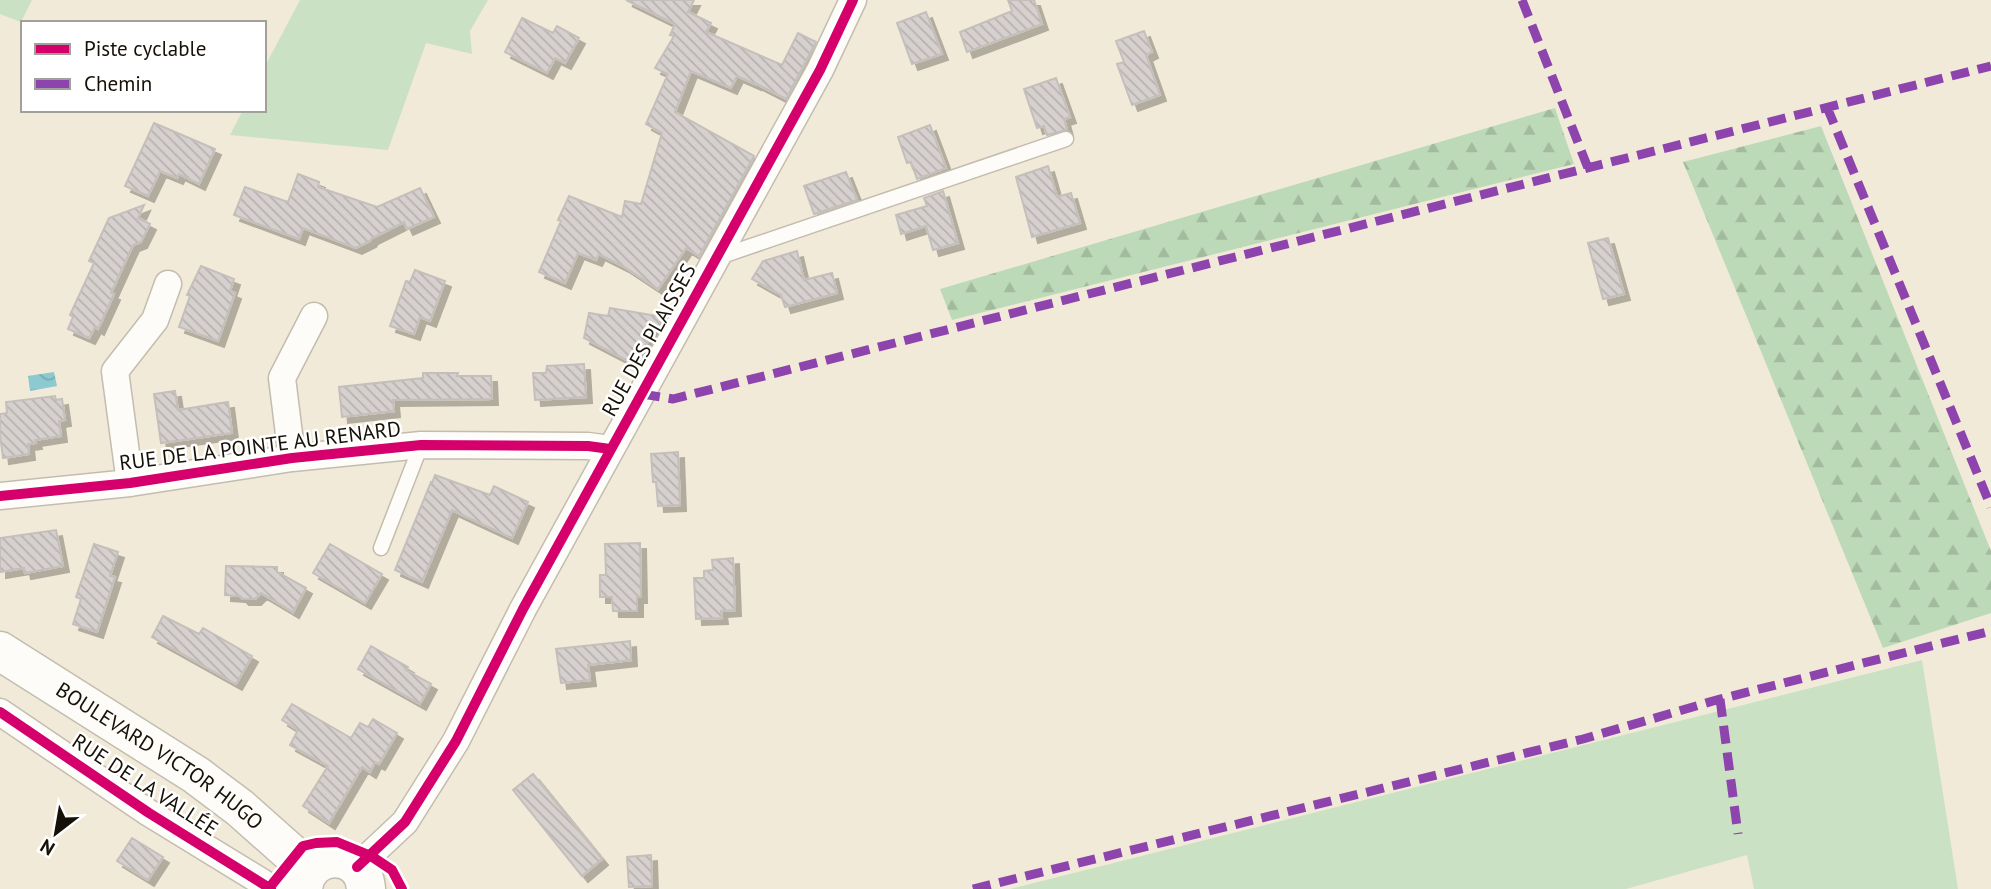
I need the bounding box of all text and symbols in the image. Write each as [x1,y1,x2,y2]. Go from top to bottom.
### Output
legend [21,21,266,112]
text: Piste cyclable [84,35,206,62]
text: Chemin [84,70,152,97]
street label: RUE DES PLAISSES [595,259,702,421]
street label: RUE DE LA POINTE AU RENARD [118,415,402,476]
street label: BOULEVARD VICTOR HUGO [51,676,269,835]
street label: RUE DE LA VALLÉE [67,727,223,842]
north arrow [21,798,91,868]
text: N [36,834,59,861]

